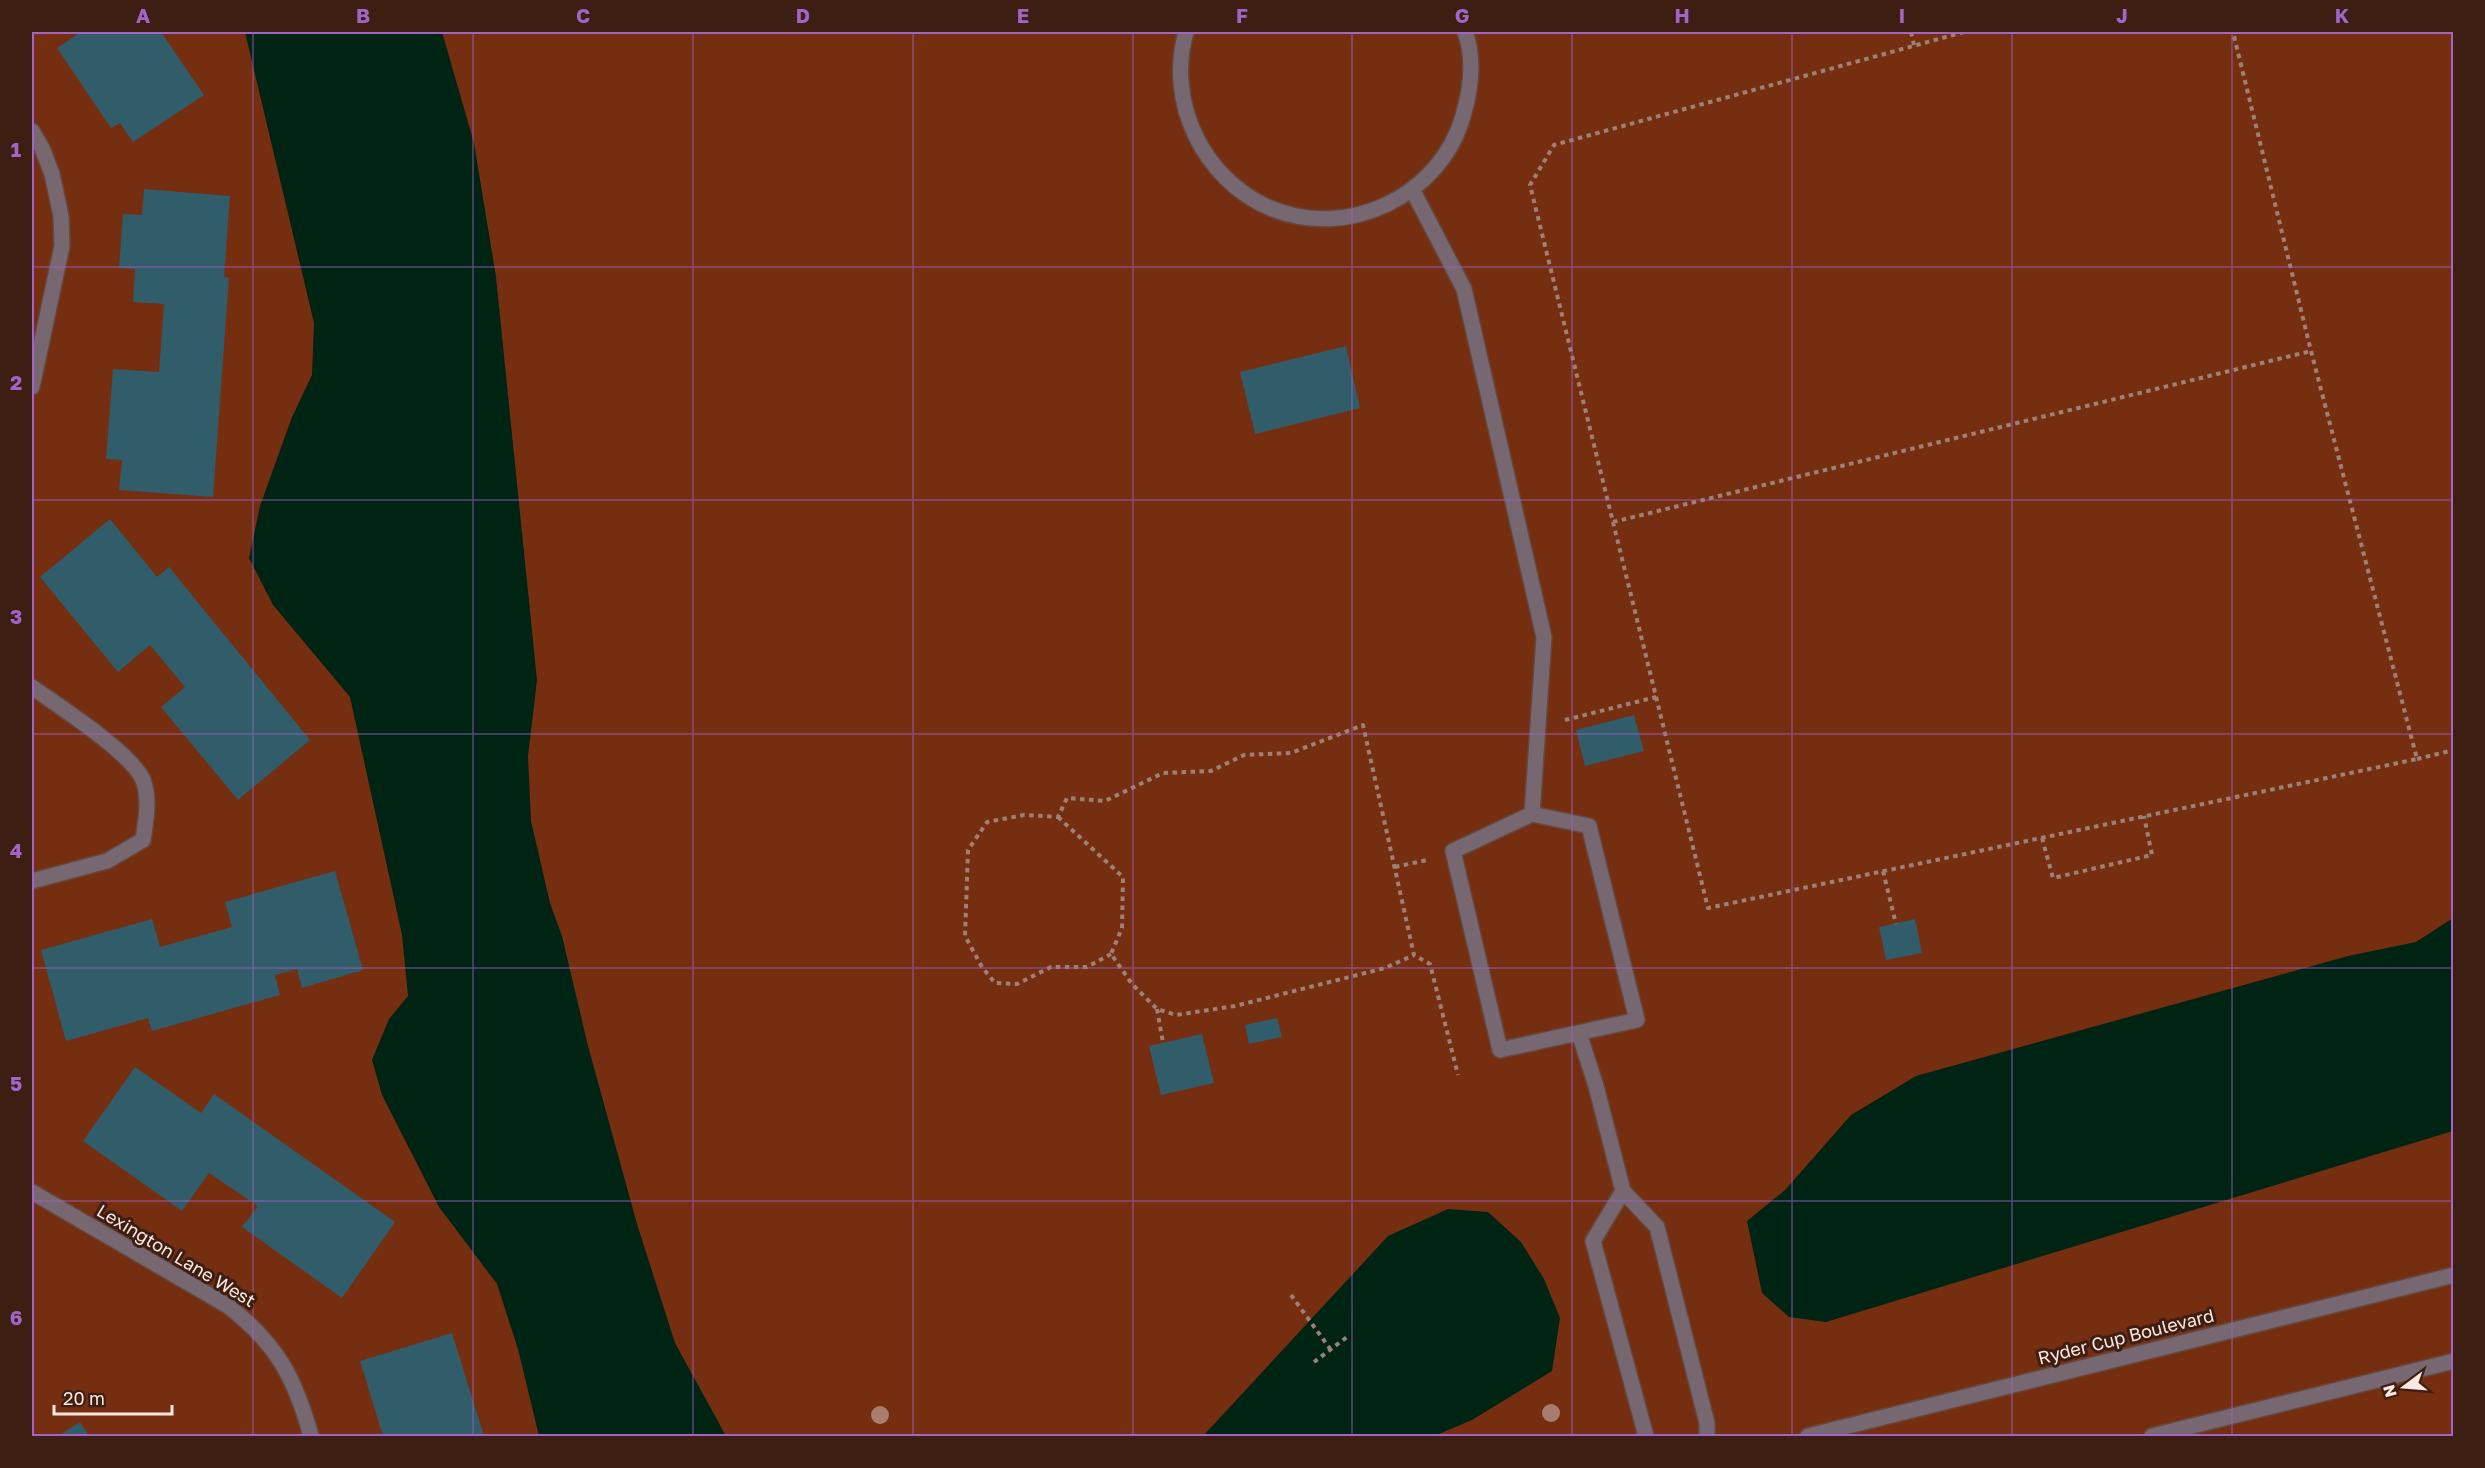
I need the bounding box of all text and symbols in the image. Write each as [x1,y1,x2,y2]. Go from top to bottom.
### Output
text: A [136,3,150,27]
text: B [356,3,370,27]
text: C [576,3,590,27]
text: D [796,3,810,27]
text: E [1017,3,1029,27]
text: F [1236,3,1248,27]
text: G [1455,3,1469,27]
text: H [1674,3,1690,27]
text: I [1899,3,1905,27]
text: J [2116,3,2128,27]
text: K [2335,3,2350,27]
text: 1 [11,137,21,161]
text: 2 [10,370,22,394]
text: 3 [10,604,22,628]
text: 4 [10,838,22,862]
text: 5 [10,1071,22,1095]
street label: Lexington Lane West [93,1199,260,1311]
street label: Ryder Cup Boulevard [2035,1303,2216,1369]
text: 6 [10,1305,22,1329]
north arrow [2374,1357,2434,1417]
scale bar [54,1378,172,1416]
text: N [2378,1383,2401,1400]
text: 20 m [63,1387,105,1409]

